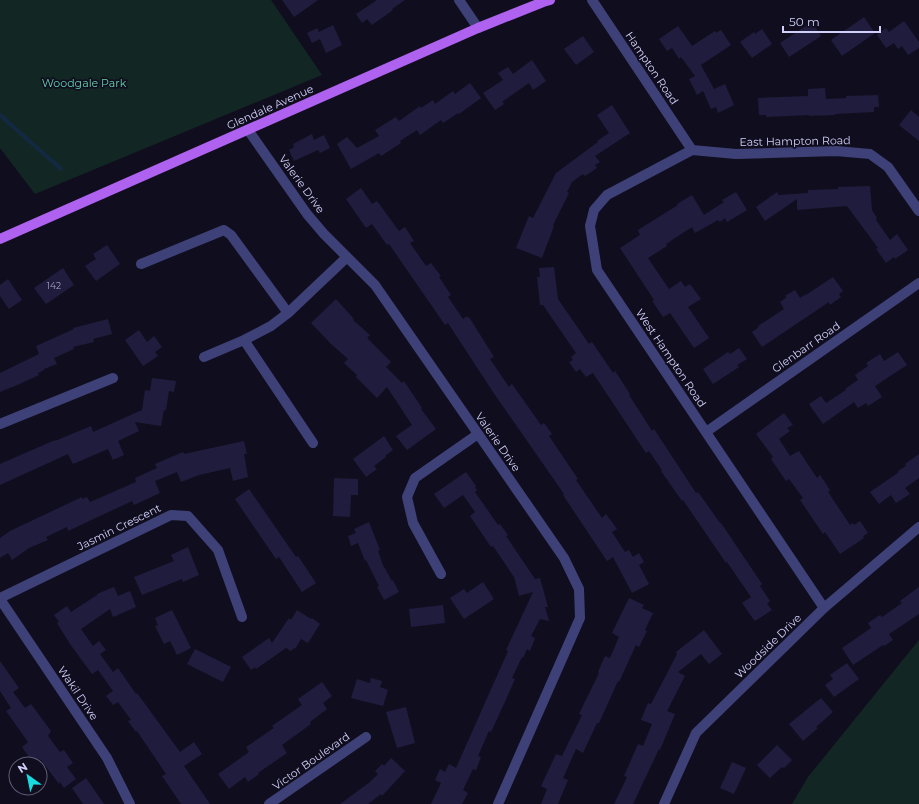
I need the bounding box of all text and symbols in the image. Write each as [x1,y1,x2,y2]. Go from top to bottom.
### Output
scale bar [783,8,880,34]
text: 50 m [789,14,820,29]
street label: Hampton Road [622,29,682,107]
park label: Woodgale Park [42,76,127,90]
street label: Glendale Avenue [224,81,316,132]
street label: East Hampton Road [739,133,851,149]
street label: Valerie Drive [276,152,328,216]
house number: 142 [47,280,61,291]
street label: West Hampton Road [633,306,709,410]
street label: Glenbarr Road [769,318,843,376]
street label: Valerie Drive [473,410,524,474]
street label: Jasmin Crescent [74,501,163,554]
street label: Woodside Drive [732,611,804,681]
street label: Wakil Drive [55,663,101,723]
street label: Victor Boulevard [270,729,352,793]
north arrow [8,756,48,796]
text: N [15,759,30,776]

